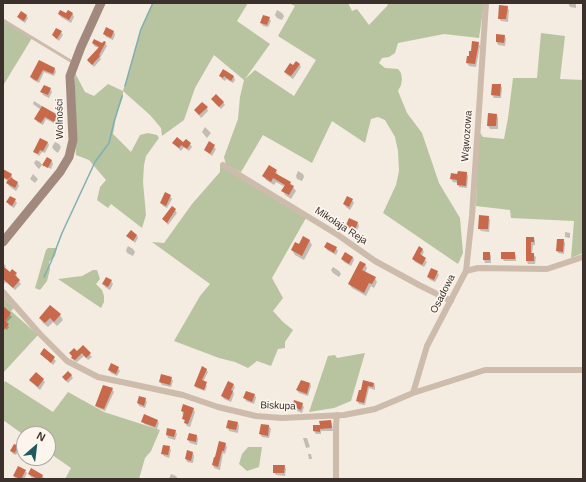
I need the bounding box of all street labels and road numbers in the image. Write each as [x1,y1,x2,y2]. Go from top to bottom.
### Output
street label: Wolności [54,99,66,139]
street label: Wąwozowa [459,110,475,162]
street label: Mikołaja Reja [313,205,369,247]
street label: Osadowa [428,272,458,316]
street label: Biskupa [260,399,296,413]

